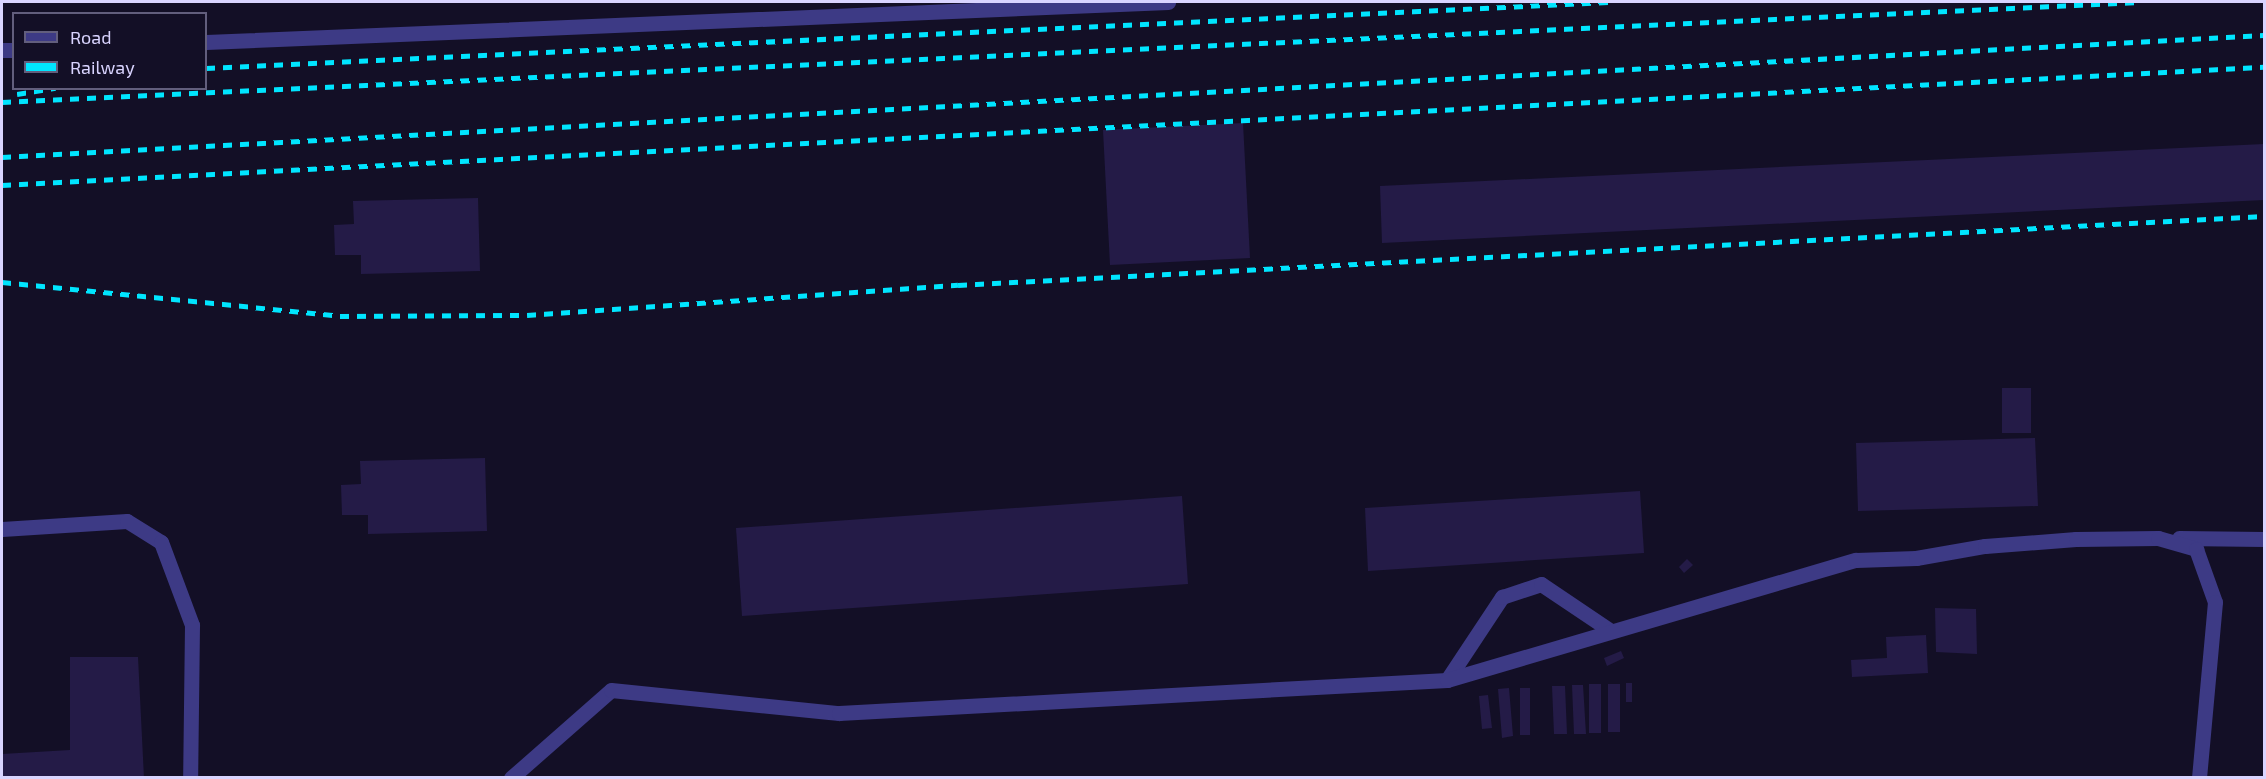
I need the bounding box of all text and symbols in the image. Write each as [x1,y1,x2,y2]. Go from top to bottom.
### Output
legend [12,12,207,90]
text: Road [70,26,111,48]
text: Railway [70,56,135,78]

